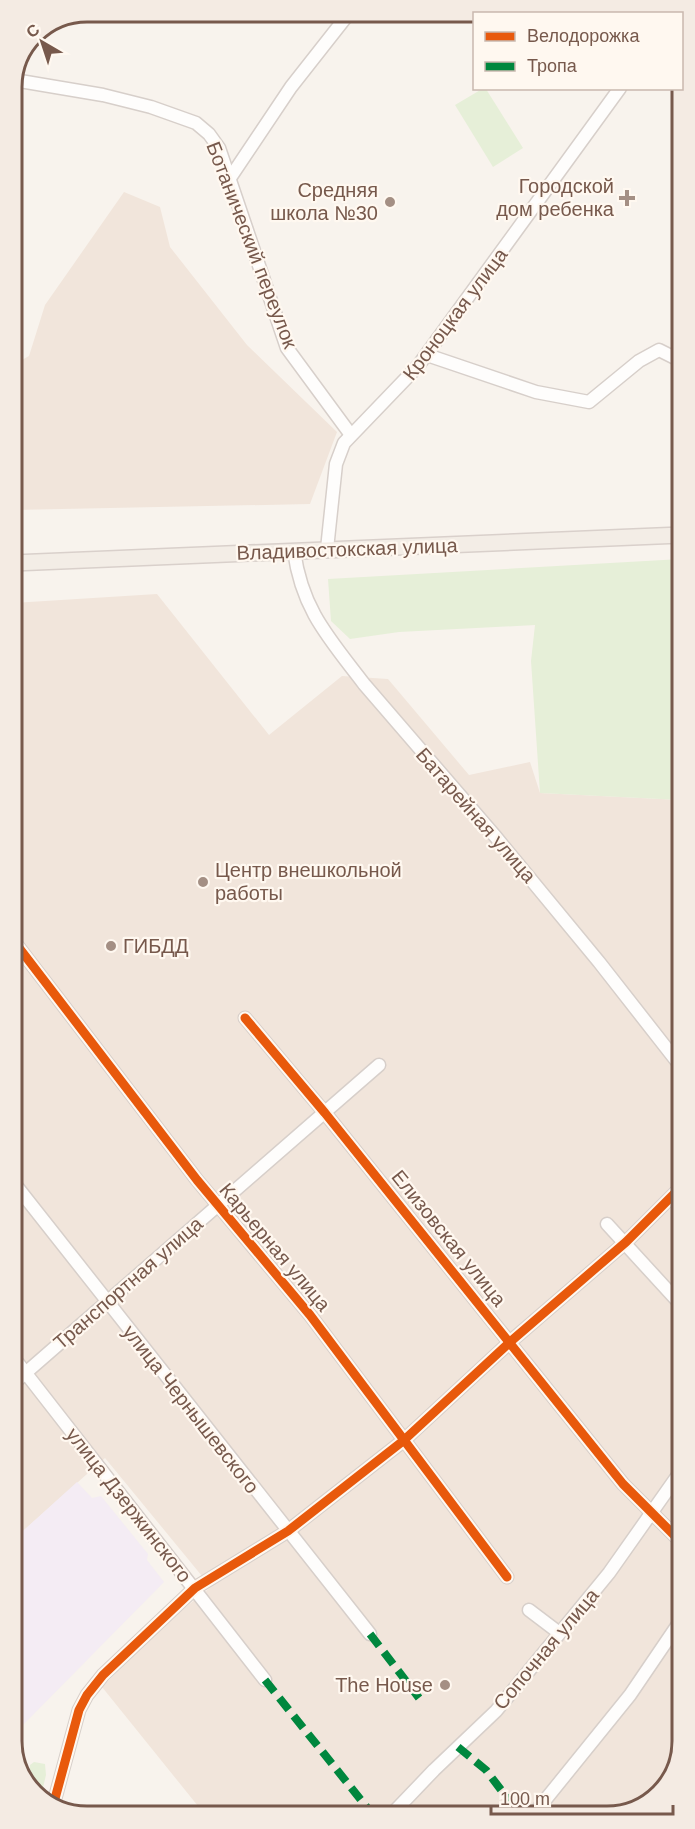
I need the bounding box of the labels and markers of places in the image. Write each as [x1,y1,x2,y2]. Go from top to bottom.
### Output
place label: Городской дом ребенка [496,175,615,220]
place label: Средняя школа №30 [270,179,378,224]
marker: Городской дом ребенка [618,189,636,207]
marker: Средняя школа №30 [383,195,397,209]
place label: Центр внешкольной работы [215,859,402,904]
marker: Центр внешкольной работы [196,875,210,889]
place label: ГИБДД [123,935,189,957]
marker: ГИБДД [104,939,118,953]
place label: The House [335,1674,433,1696]
marker: The House [438,1678,452,1692]

